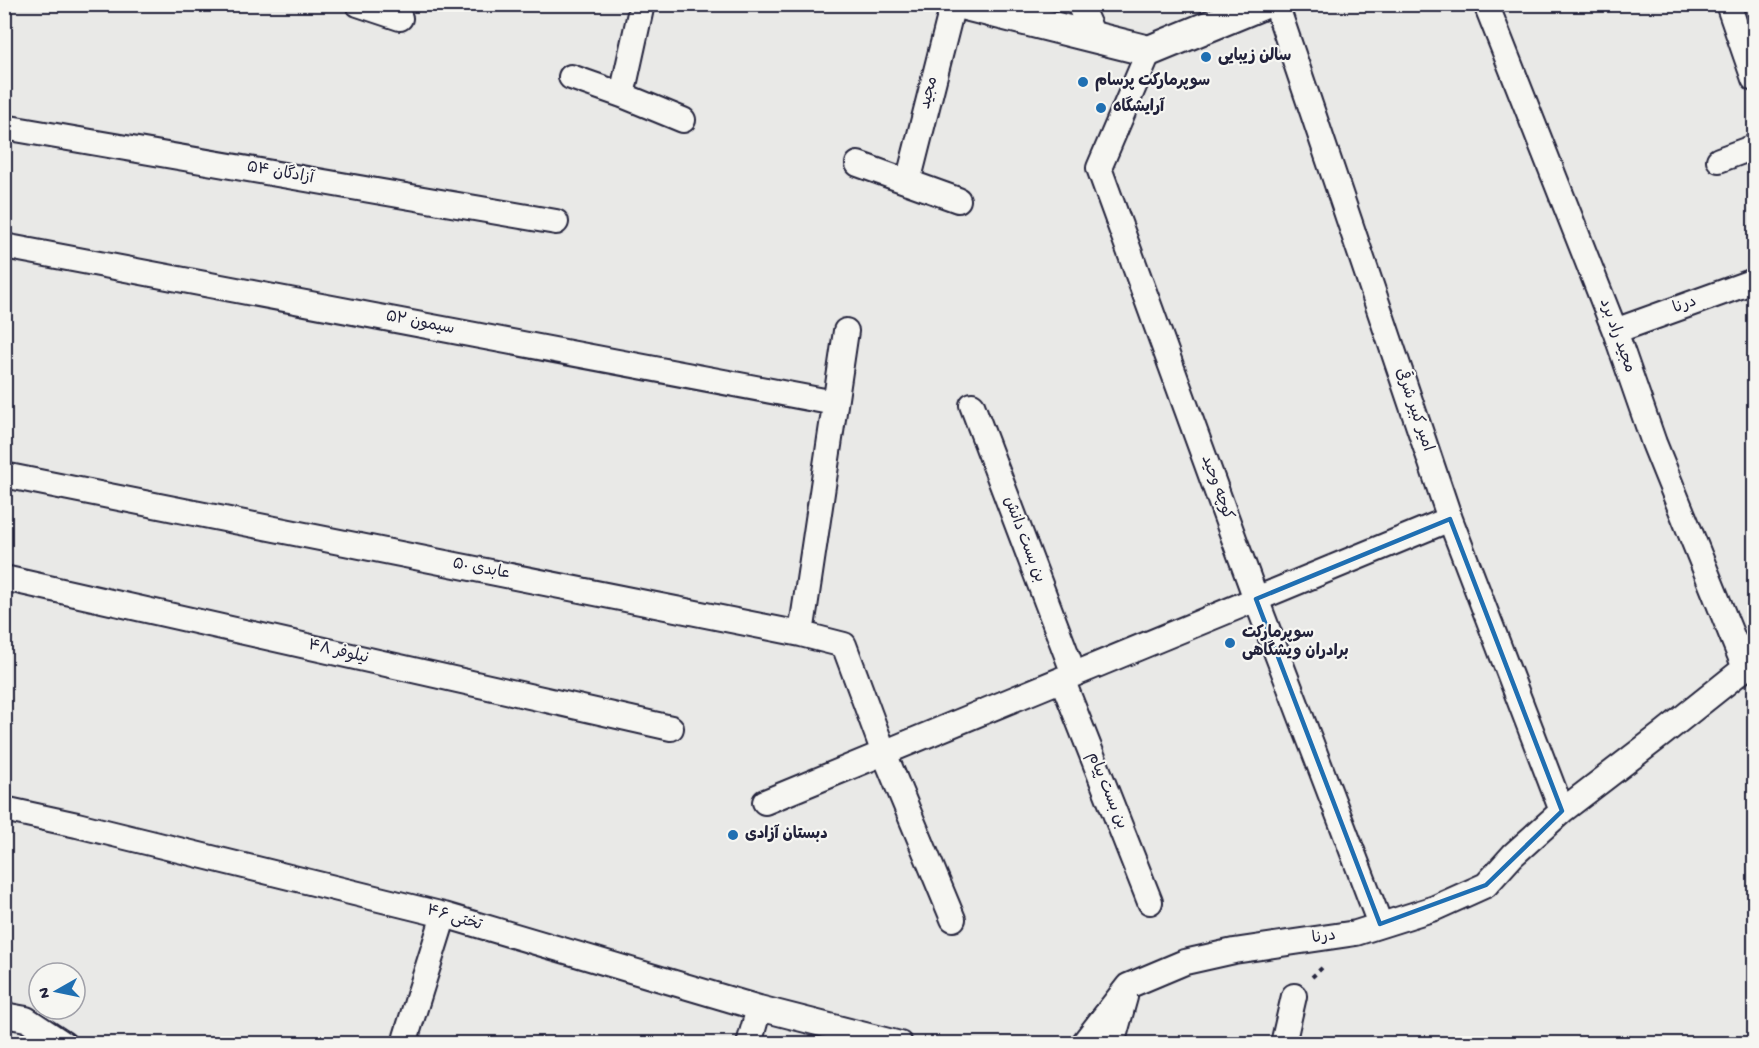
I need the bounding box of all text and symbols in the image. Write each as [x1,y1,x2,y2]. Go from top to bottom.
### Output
place label: سالن زیبایی [1218,47,1291,67]
marker: سالن زیبایی [1199,50,1213,64]
place label: سوپرمارکت پرسام [1095,72,1210,92]
street label: مجید [917,75,943,111]
marker: سوپرمارکت پرسام [1076,75,1090,89]
place label: آرایشگاه [1113,96,1165,118]
marker: آرایشگاه [1094,101,1108,115]
street label: آزادگان ۵۴ [245,156,317,189]
street label: درنا [1671,293,1699,319]
street label: مجید راد برد [1594,296,1638,376]
street label: سیمون ۵۲ [384,308,456,340]
street label: امیر کبیر شرقی [1390,365,1440,454]
street label: کوچه وحید [1196,453,1236,523]
street label: بن بست دانش [998,494,1048,586]
street label: عابدی ۵۰ [451,555,511,585]
place label: سوپرمارکت برادران ویشگاهی [1242,624,1349,662]
marker: سوپرمارکت برادران ویشگاهی [1223,636,1237,650]
street label: نیلوفر ۴۸ [306,637,370,669]
street label: بن بست پیام [1082,750,1130,832]
place label: دبستان آزادی [745,824,828,845]
marker: دبستان آزادی [726,828,740,842]
street label: تختی ۴۶ [424,902,484,936]
street label: درنا [1311,927,1337,949]
north arrow [27,961,87,1021]
text: N [35,986,56,999]

